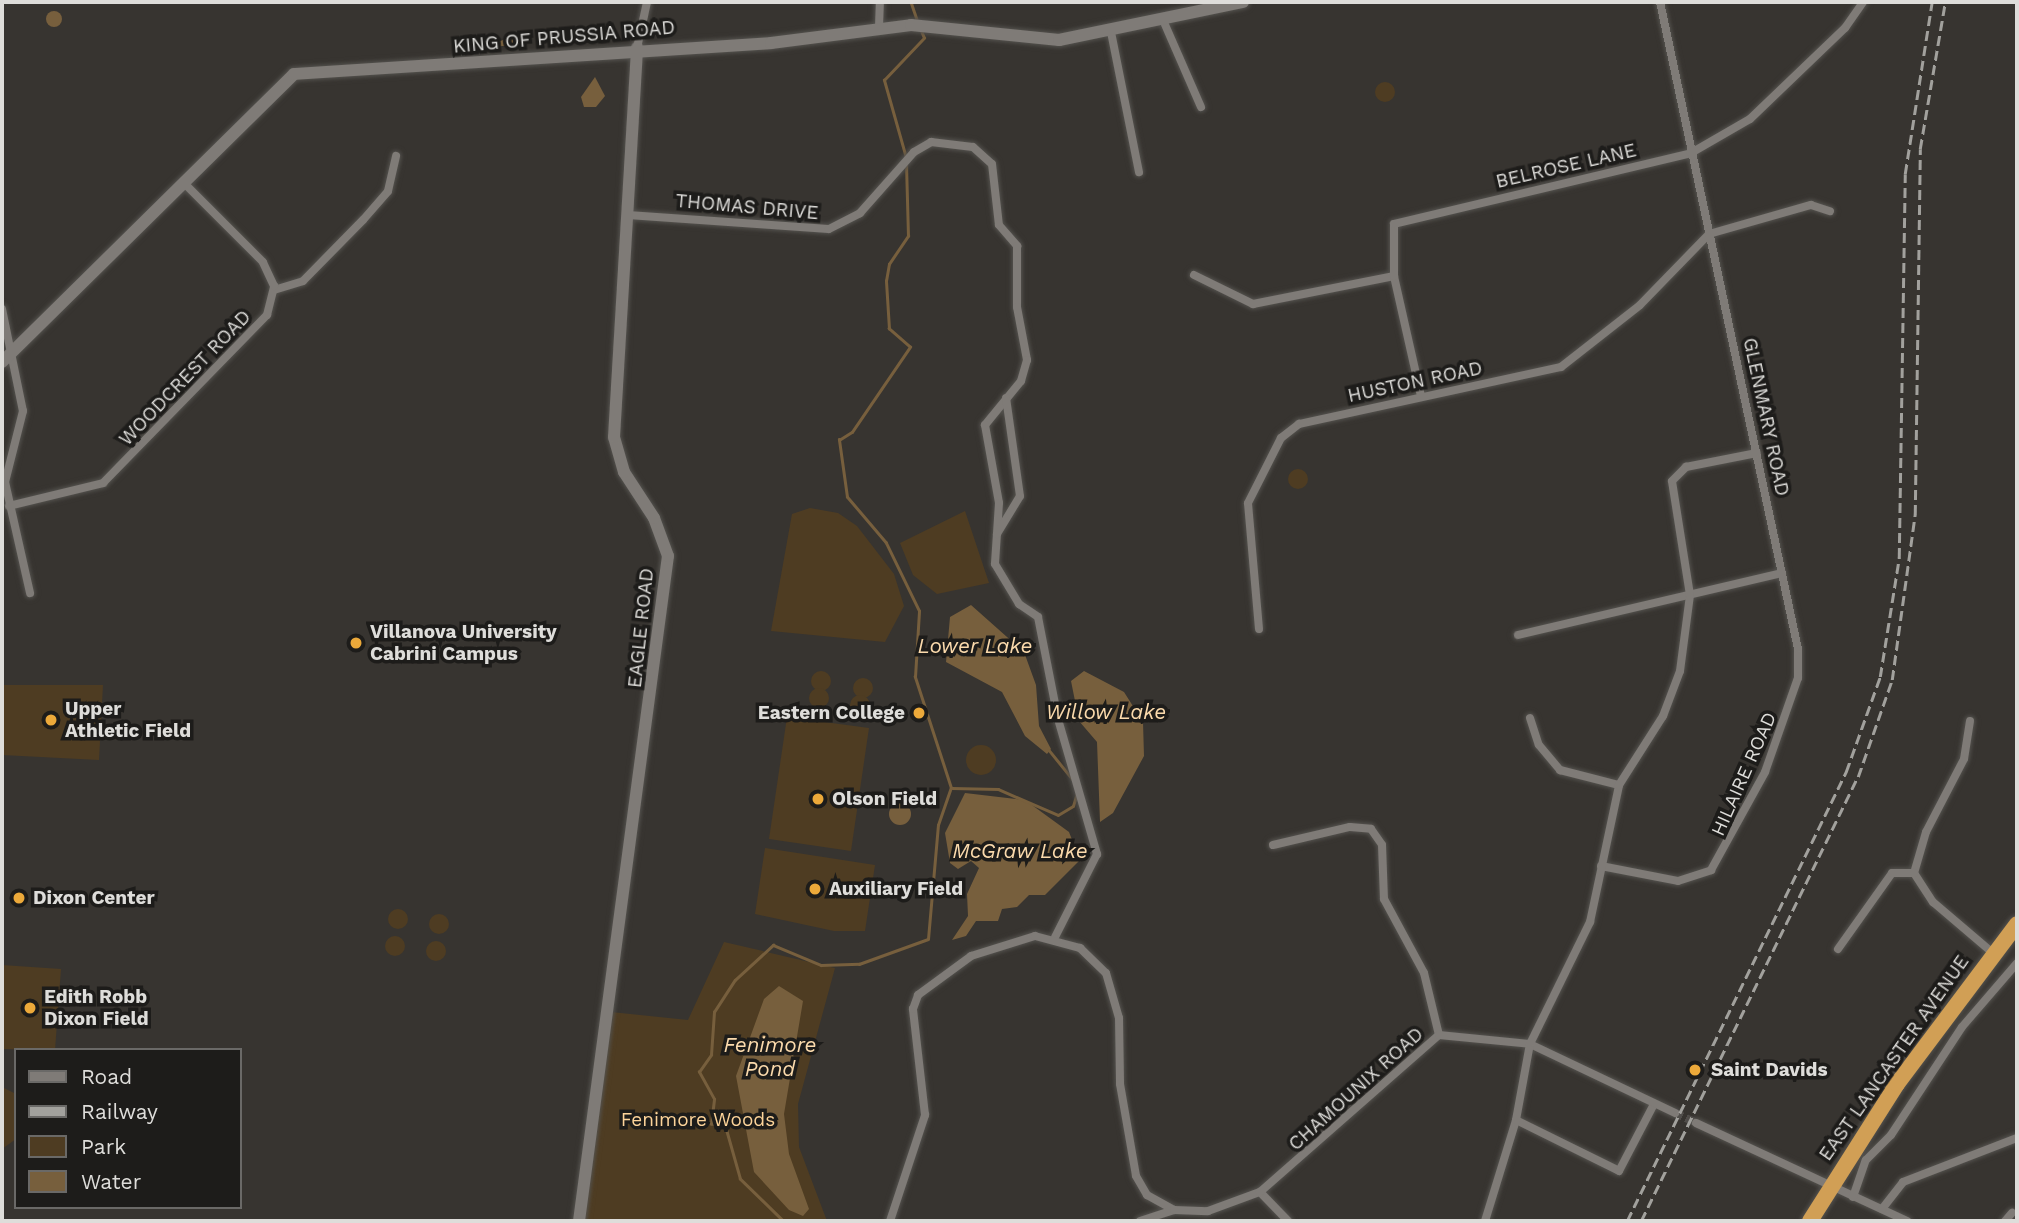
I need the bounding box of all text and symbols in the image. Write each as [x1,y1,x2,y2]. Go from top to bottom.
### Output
street label: KING OF PRUSSIA ROAD [452,16,676,58]
street label: BELROSE LANE [1494,139,1638,193]
street label: THOMAS DRIVE [675,189,819,225]
street label: WOODCREST ROAD [114,305,256,451]
street label: GLENMARY ROAD [1738,335,1794,499]
street label: HUSTON ROAD [1346,357,1484,407]
street label: EAGLE ROAD [623,567,659,689]
place label: Villanova University Cabrini Campus [370,621,557,665]
water label: Lower Lake [917,633,1033,659]
marker: Villanova University Cabrini Campus [348,635,364,651]
place label: Upper Athletic Field [65,698,191,742]
water label: Willow Lake [1045,699,1167,725]
place label: Eastern College [758,702,905,724]
marker: Eastern College [911,705,927,721]
street label: HILAIRE ROAD [1707,709,1781,839]
marker: Upper Athletic Field [43,712,59,728]
place label: Olson Field [832,788,937,810]
marker: Olson Field [810,791,826,807]
water label: McGraw Lake [952,838,1088,864]
place label: Auxiliary Field [829,878,964,900]
marker: Auxiliary Field [807,881,823,897]
place label: Dixon Center [33,887,155,909]
marker: Dixon Center [11,890,27,906]
street label: EAST LANCASTER AVENUE [1814,950,1974,1166]
place label: Edith Robb Dixon Field [44,986,149,1030]
marker: Edith Robb Dixon Field [22,1000,38,1016]
street label: CHAMOUNIX ROAD [1284,1023,1428,1155]
water label: Fenimore Pond [723,1032,817,1082]
legend [14,1048,242,1209]
place label: Saint Davids [1711,1059,1828,1081]
marker: Saint Davids [1685,1060,1705,1080]
text: Road [81,1064,132,1089]
text: Railway [81,1099,158,1124]
park label: Fenimore Woods [620,1109,776,1131]
text: Park [81,1134,126,1159]
text: Water [81,1169,141,1194]

